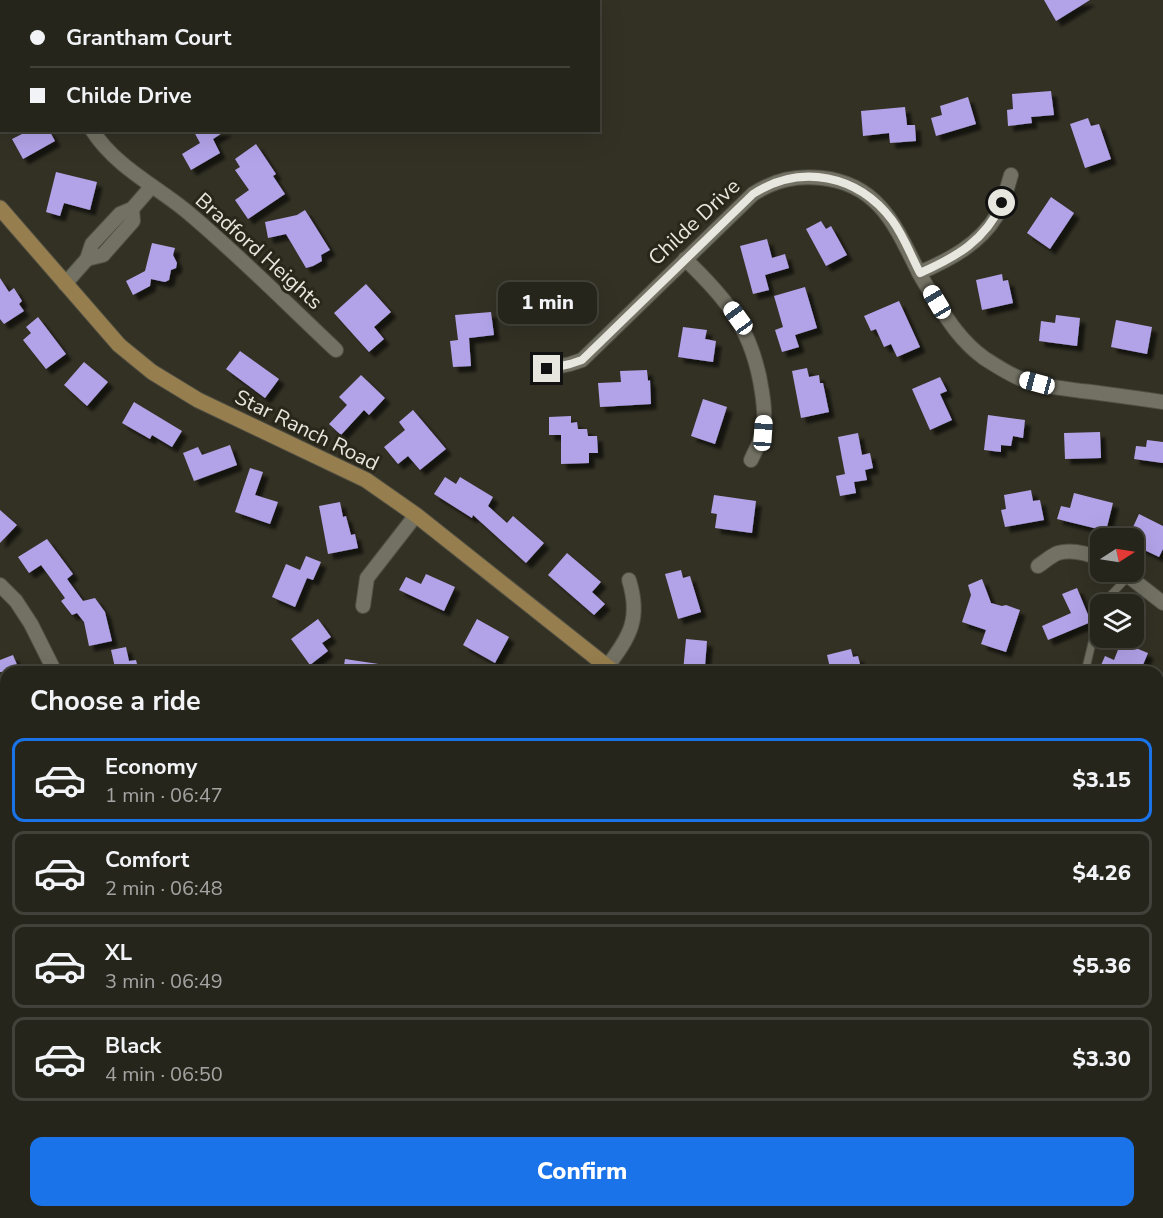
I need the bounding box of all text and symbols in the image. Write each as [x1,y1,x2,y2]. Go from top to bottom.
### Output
text: Grantham Court [66,23,231,53]
text: Childe Drive [66,81,192,111]
street label: Childe Drive [642,172,746,272]
street label: Bradford Heights [189,186,329,316]
route start [988,189,1015,216]
callout: 1 min [498,282,596,324]
car [920,282,954,322]
text: 1 min [521,289,574,316]
car [720,298,756,338]
route end [533,355,560,382]
car [1017,370,1057,396]
street label: Star Ranch Road [230,383,384,477]
car [753,414,773,452]
north arrow [1090,528,1144,582]
map controls [1090,528,1144,648]
button: layers [1090,594,1144,648]
text: Choose a ride [30,683,201,720]
text: Economy [105,752,197,782]
icon: car [33,753,87,807]
text: $3.15 [1072,765,1131,795]
text: 1 min · 06:47 [105,782,223,809]
text: Comfort [105,845,189,875]
icon: car [33,846,87,900]
text: $4.26 [1072,858,1131,888]
text: 2 min · 06:48 [105,875,223,902]
text: XL [105,938,132,968]
icon: car [33,939,87,993]
text: $5.36 [1072,951,1131,981]
text: 3 min · 06:49 [105,968,223,995]
text: Black [105,1031,161,1061]
icon: car [33,1032,87,1086]
text: $3.30 [1072,1044,1131,1074]
text: 4 min · 06:50 [105,1061,223,1088]
button: Confirm [30,1137,1134,1206]

